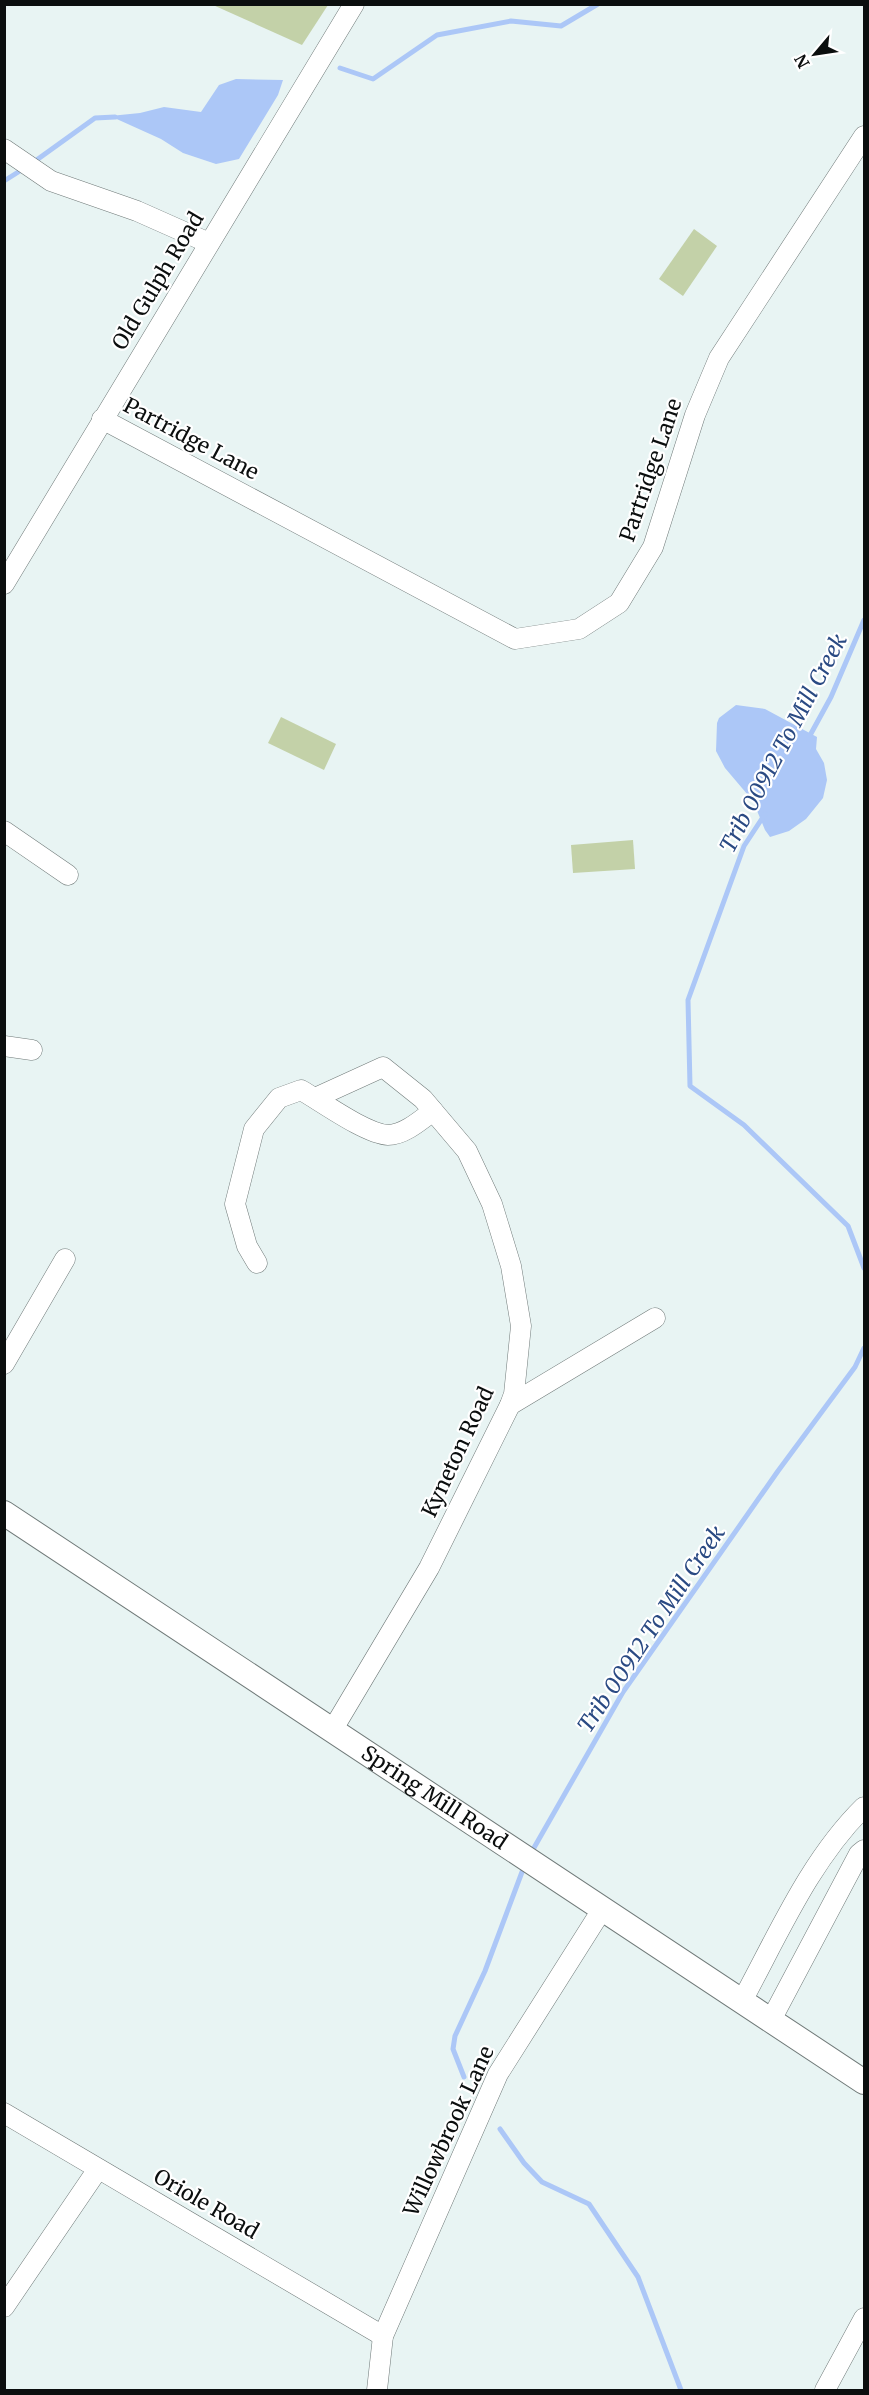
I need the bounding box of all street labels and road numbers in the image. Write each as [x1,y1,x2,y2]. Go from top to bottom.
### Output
street label: Old Gulph Road [106,207,209,355]
street label: Partridge Lane [119,392,264,486]
street label: Partridge Lane [613,395,688,545]
street label: Kyneton Road [416,1382,500,1521]
street label: Spring Mill Road [357,1739,513,1855]
street label: Willowbrook Lane [397,2041,500,2221]
street label: Oriole Road [149,2163,264,2245]

